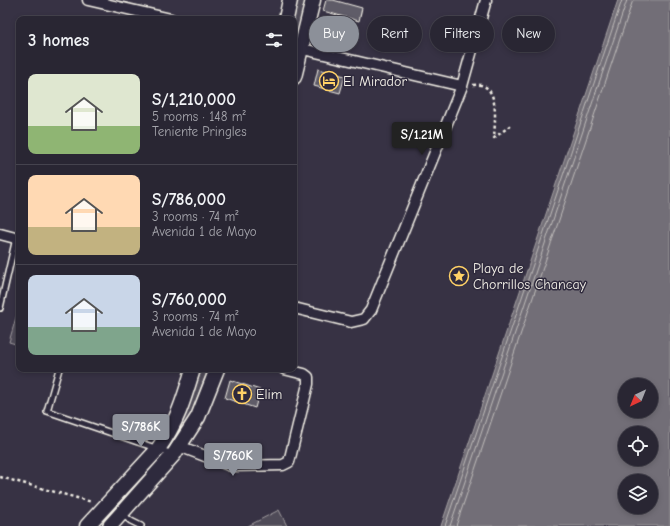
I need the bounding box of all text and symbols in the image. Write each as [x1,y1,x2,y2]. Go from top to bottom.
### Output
chip: Buy [309,16,359,52]
chip: Rent [367,16,422,52]
chip: Filters [430,16,494,52]
chip: New [502,16,555,52]
icon: filters [263,29,285,51]
text: 3 homes [28,31,89,50]
hotel icon: El Mirador [318,70,340,92]
place label: El Mirador [343,73,407,90]
icon: home [60,90,108,138]
text: S/1,210,000 [152,90,236,109]
text: 5 rooms · 148 m² [152,109,246,124]
pin: S/1.21M [385,122,459,156]
text: Teniente Pringles [152,124,247,139]
text: S/1.21M [401,127,443,142]
text: S/786,000 [152,190,226,209]
icon: home [60,191,108,239]
text: 3 rooms · 74 m² [152,209,238,224]
text: Avenida 1 de Mayo [152,224,257,239]
place label: Playa de Chorrillos Chancay [473,260,587,293]
place icon: Playa de Chorrillos Chancay [448,265,470,287]
text: S/760,000 [152,290,227,309]
icon: home [60,291,108,339]
text: 3 rooms · 74 m² [152,309,238,324]
text: Avenida 1 de Mayo [152,324,257,339]
north arrow [618,378,658,418]
map controls [618,378,658,514]
church icon: Elim [231,383,253,405]
place label: Elim [256,386,282,403]
pin: S/786K [108,414,174,448]
text: S/786K [121,419,161,434]
button: locate [618,426,658,466]
pin: S/760K [200,443,266,477]
text: S/760K [213,448,253,463]
button: layers [618,474,658,514]

